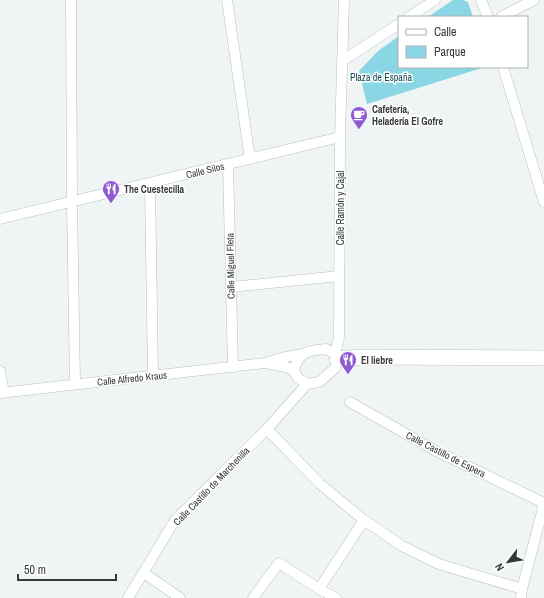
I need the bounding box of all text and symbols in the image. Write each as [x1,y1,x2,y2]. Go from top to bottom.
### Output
legend [398,16,528,68]
text: Calle [434,24,456,40]
text: Parque [434,44,466,60]
park label: Plaza de España [350,71,412,84]
place label: Cafetería, Heladería El Gofre [372,103,444,128]
cafe icon: Cafetería, Heladería El Gofre [349,105,369,130]
street label: Calle Silos [185,159,226,182]
street label: Calle Ramón y Cajal [334,170,347,245]
restaurant icon: The Cuestecilla [101,179,121,204]
place label: The Cuestecilla [124,183,185,196]
street label: Calle Miguel Fleta [223,232,238,299]
restaurant icon: El liebre [338,350,358,375]
place label: El liebre [361,354,393,367]
street label: Calle Alfredo Kraus [96,368,168,389]
street label: Calle Castillo de Espera [404,429,488,480]
street label: Calle Castillo de Marchenilla [170,444,253,528]
north arrow [488,542,528,582]
scale bar [18,556,116,582]
text: N [492,561,507,574]
text: 50 m [24,562,46,578]

